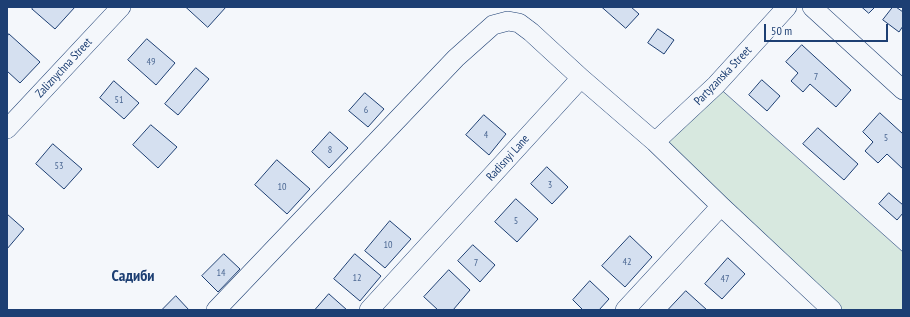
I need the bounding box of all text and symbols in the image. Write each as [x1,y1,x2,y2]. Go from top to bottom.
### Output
scale bar [766,16,890,42]
text: 50 m [771,23,792,38]
street label: Zaliznychna Street [33,35,95,101]
street label: Partyzanska Street [691,44,755,108]
house number: 49 [147,56,155,68]
house number: 7 [814,71,818,83]
house number: 51 [115,94,123,106]
house number: 6 [364,104,368,116]
house number: 4 [484,129,488,141]
street label: Radisnyi Lane [484,132,532,184]
house number: 5 [884,132,888,144]
house number: 8 [328,144,332,156]
house number: 53 [55,160,63,172]
house number: 3 [548,179,552,191]
house number: 10 [278,181,286,193]
house number: 5 [514,215,518,227]
house number: 10 [384,239,392,251]
house number: 42 [623,256,631,268]
house number: 7 [474,257,478,269]
district label: Садиби [111,266,155,286]
house number: 14 [217,267,225,279]
house number: 12 [353,272,361,284]
house number: 47 [721,273,729,285]

